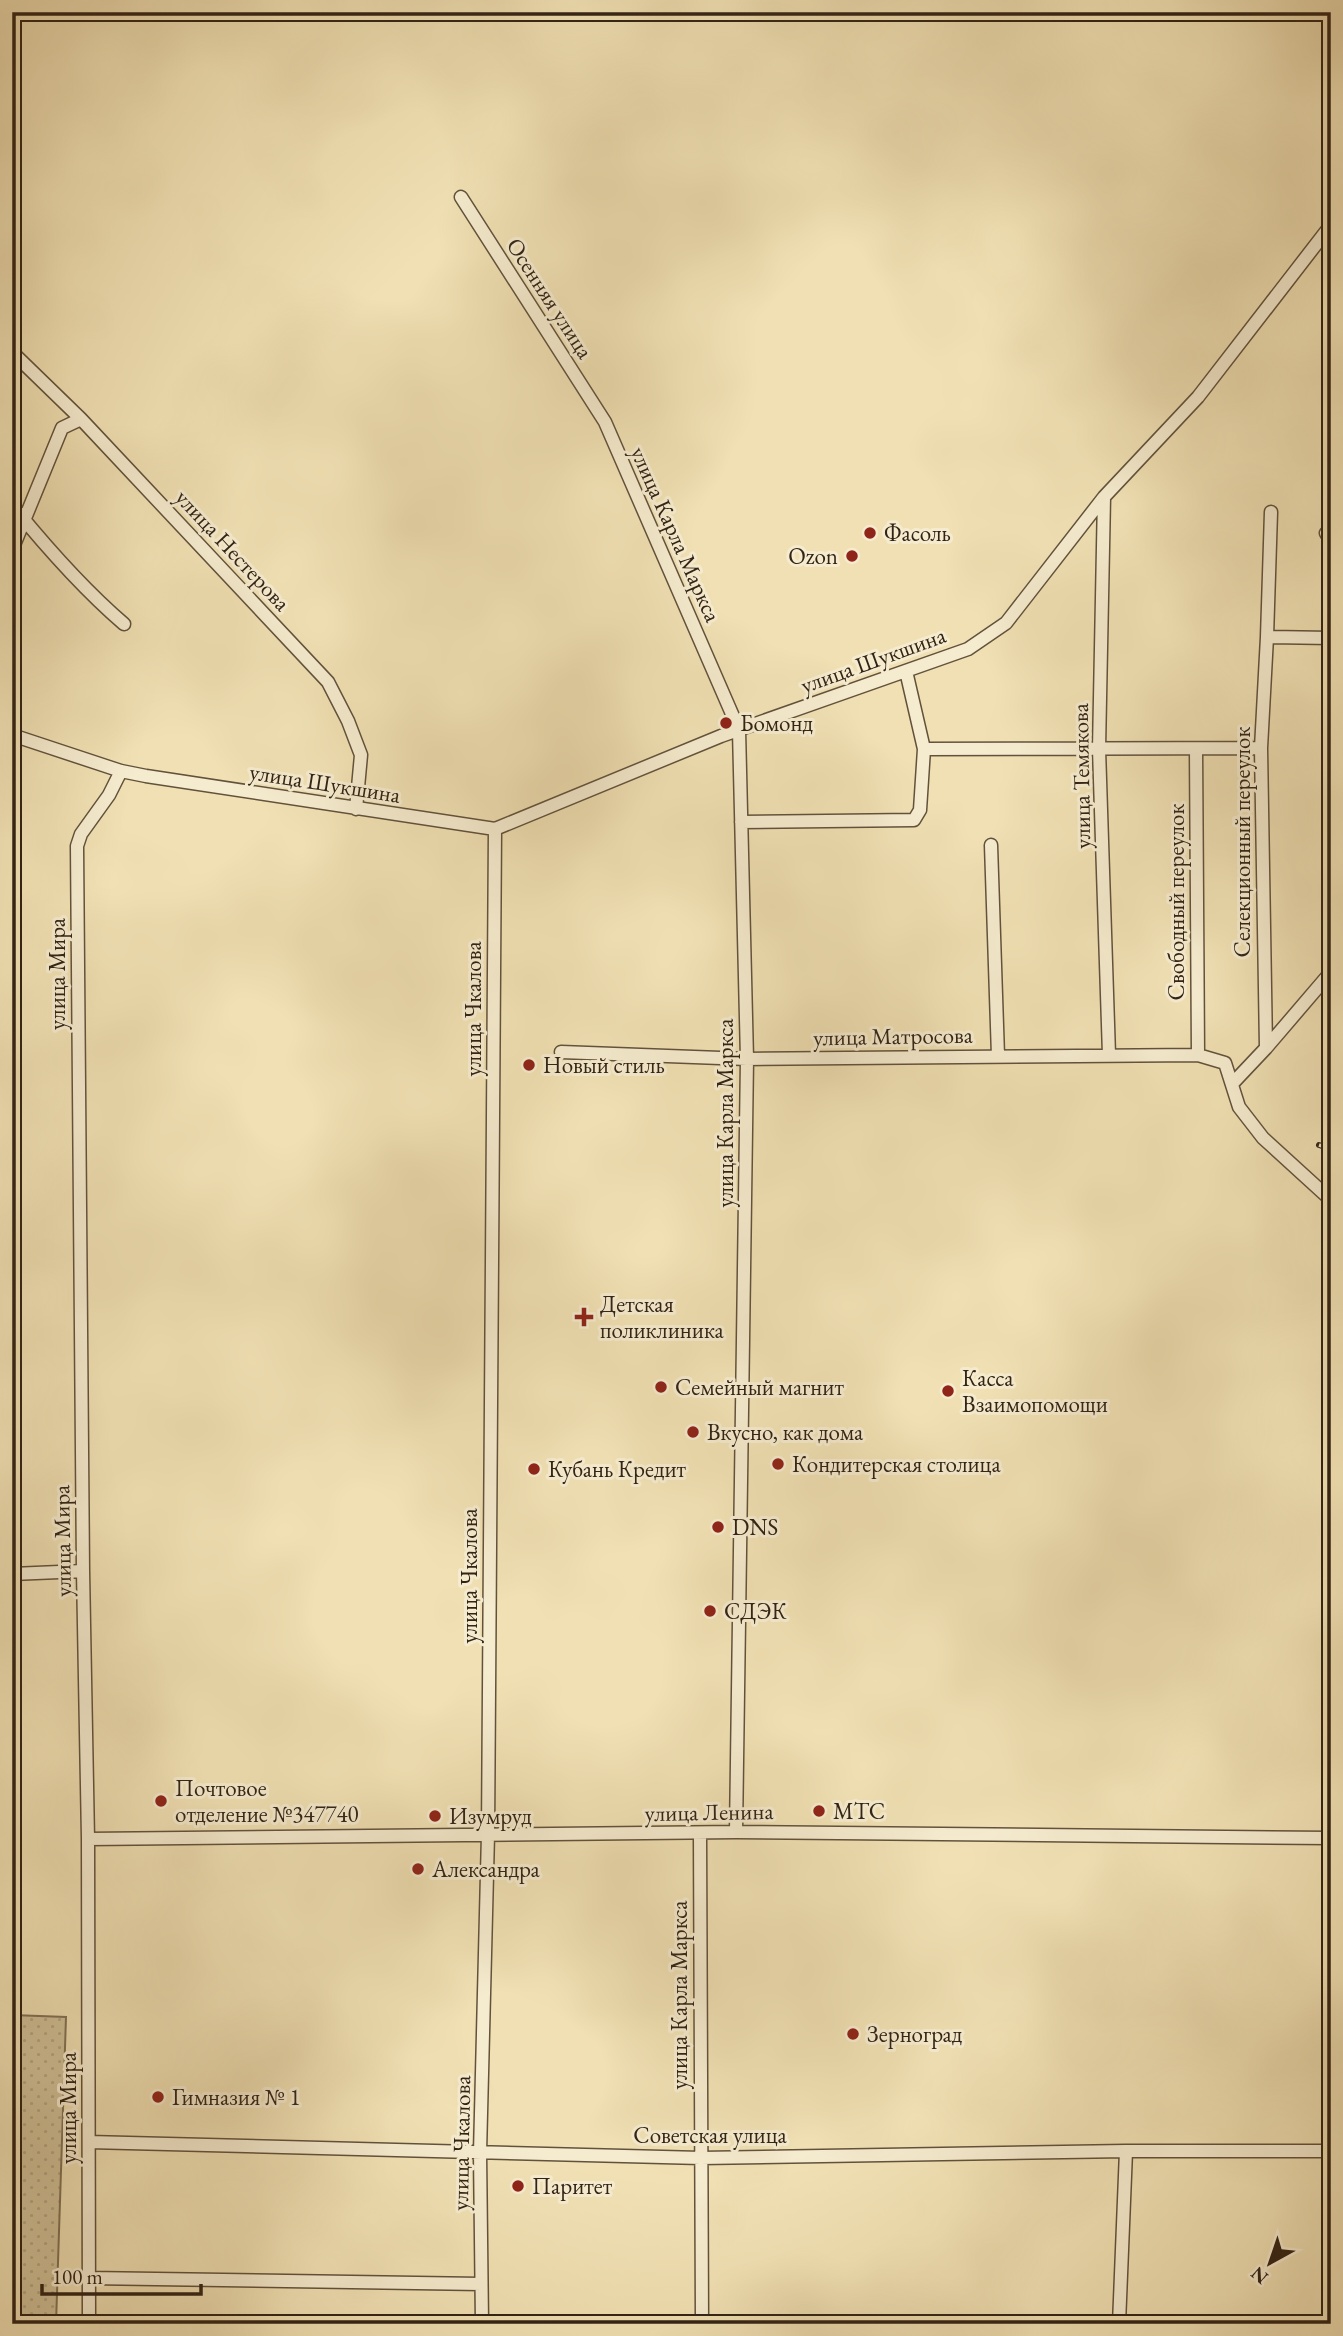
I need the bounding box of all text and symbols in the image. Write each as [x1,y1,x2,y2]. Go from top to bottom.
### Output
street label: Осенняя улица [500,232,601,365]
street label: улица Карла Маркса [624,442,728,627]
street label: улица Нестерова [169,483,298,618]
place label: Фасоль [884,518,951,548]
marker: Фасоль [862,525,878,541]
place label: Ozon [788,541,838,571]
marker: Ozon [844,548,860,564]
street label: улица Шукшина [796,620,950,700]
street label: улица Темякова [1065,702,1097,849]
place label: Бомонд [740,708,813,738]
marker: Бомонд [718,715,734,731]
street label: Селекционный переулок [1227,727,1257,957]
street label: улица Шукшина [247,756,403,810]
street label: Свободный переулок [1161,804,1191,1000]
street label: улица Мира [42,917,72,1030]
street label: улица Чкалова [458,941,488,1077]
street label: улица Карла Маркса [710,1018,740,1208]
street label: улица Матросова [813,1020,974,1052]
place label: Новый стиль [543,1050,665,1080]
marker: Новый стиль [521,1057,537,1073]
place label: Детская поликлиника [600,1289,725,1345]
marker: Детская поликлиника [574,1307,594,1327]
place label: Касса Взаимопомощи [962,1363,1108,1419]
place label: Семейный магнит [675,1372,844,1402]
marker: Семейный магнит [653,1379,669,1395]
marker: Касса Взаимопомощи [940,1383,956,1399]
place label: Вкусно, как дома [707,1417,864,1447]
marker: Вкусно, как дома [685,1424,701,1440]
place label: Кондитерская столица [792,1449,1001,1479]
place label: Кубань Кредит [548,1454,687,1484]
marker: Кондитерская столица [770,1456,786,1472]
marker: Кубань Кредит [526,1461,542,1477]
street label: улица Мира [46,1484,78,1597]
street label: улица Чкалова [454,1508,484,1644]
place label: DNS [732,1512,778,1542]
marker: DNS [710,1519,726,1535]
place label: СДЭК [724,1596,788,1626]
marker: СДЭК [702,1603,718,1619]
place label: Почтовое отделение №347740 [175,1773,359,1829]
marker: Почтовое отделение №347740 [153,1793,169,1809]
street label: улица Ленина [644,1796,775,1828]
place label: МТС [833,1796,885,1826]
place label: Изумруд [449,1801,532,1831]
marker: МТС [811,1803,827,1819]
marker: Изумруд [427,1808,443,1824]
place label: Александра [431,1854,541,1884]
marker: Александра [410,1861,426,1877]
street label: улица Карла Маркса [664,1900,694,2090]
place label: Зерноград [867,2019,963,2049]
marker: Зерноград [845,2026,861,2042]
street label: улица Мира [53,2051,83,2164]
street label: улица Чкалова [445,2074,477,2211]
place label: Гимназия № 1 [172,2082,300,2112]
marker: Гимназия № 1 [150,2089,166,2105]
street label: Советская улица [633,2120,787,2150]
place label: Паритет [532,2171,613,2201]
marker: Паритет [510,2178,526,2194]
north arrow [1234,2228,1304,2298]
scale bar [42,2252,201,2296]
text: N [1245,2261,1273,2290]
text: 100 m [52,2263,103,2290]

